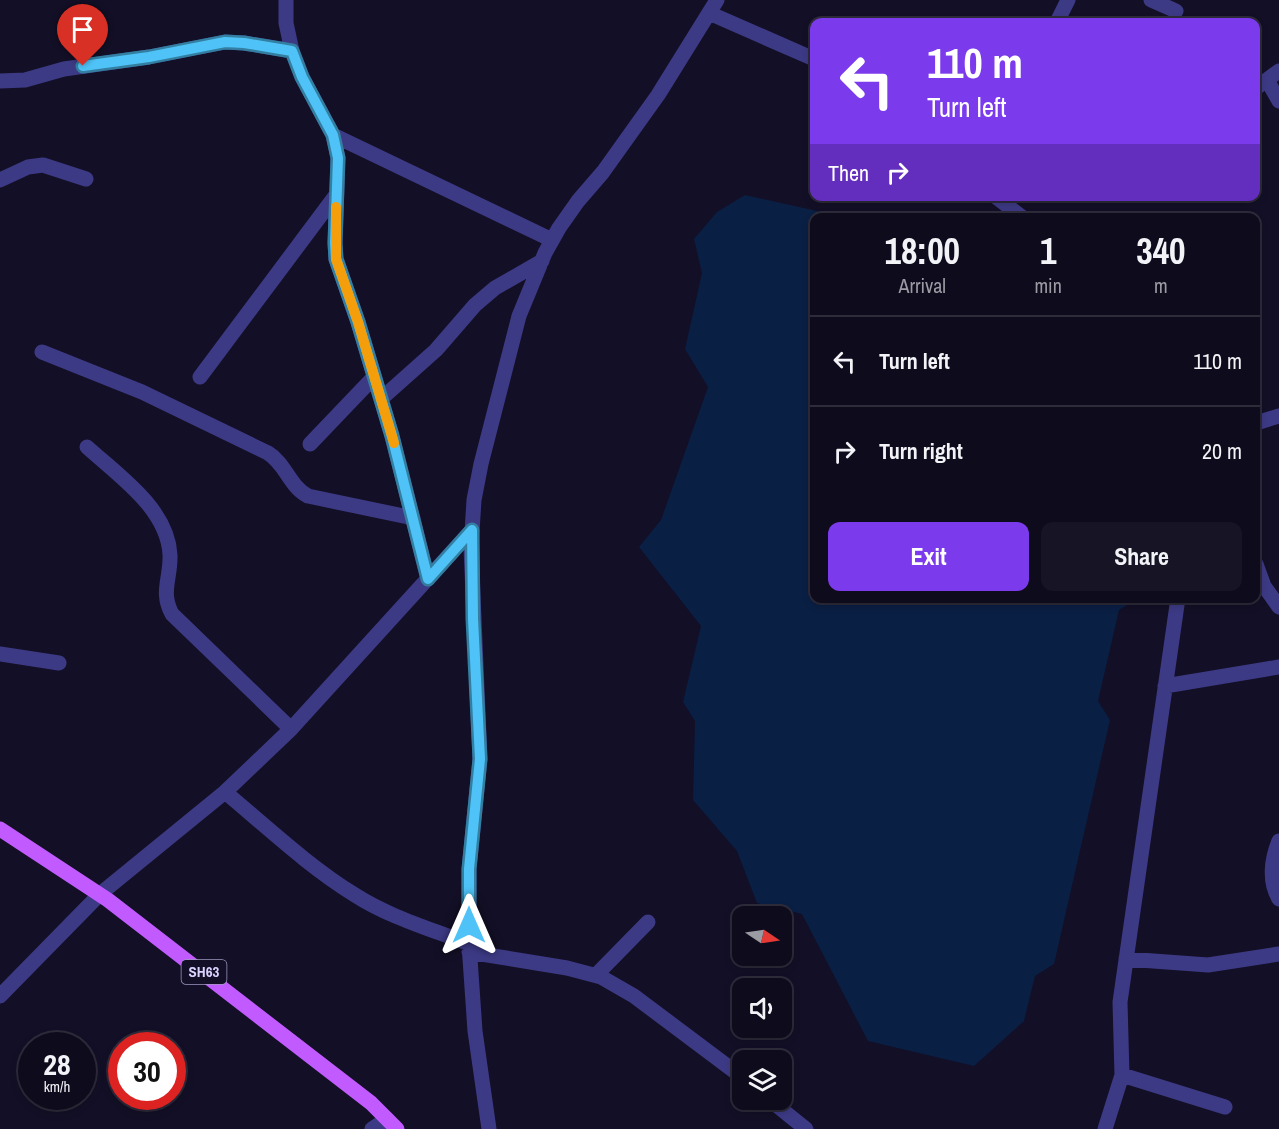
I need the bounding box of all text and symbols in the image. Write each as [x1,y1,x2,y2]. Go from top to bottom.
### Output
pin [57,4,108,66]
icon: arrive [66,13,99,46]
text: 110 m [927,35,1023,91]
icon: left [828,42,906,120]
text: Turn left [927,89,1006,125]
icon: right [881,156,914,189]
text: Then [828,158,869,188]
text: 18:00 [884,227,960,275]
text: 1 [1040,227,1056,275]
text: 340 [1136,227,1186,275]
text: Arrival [899,272,946,299]
text: min [1034,272,1062,299]
text: m [1154,272,1168,299]
icon: left [828,345,861,378]
text: Turn left [879,346,950,376]
text: 110 m [1193,346,1242,376]
icon: right [828,435,861,468]
text: Turn right [879,436,963,466]
text: 20 m [1202,436,1242,466]
button: Exit [828,522,1029,591]
button: Share [1041,522,1242,591]
position arrow [437,893,501,957]
north arrow [732,906,792,966]
map controls [732,906,792,1110]
road number: SH63 [182,960,226,984]
button: sound [732,978,792,1038]
speed limit sign: 30 [108,1032,186,1110]
text: 28 [43,1044,71,1084]
button: layers [732,1050,792,1110]
text: km/h [44,1076,70,1097]

